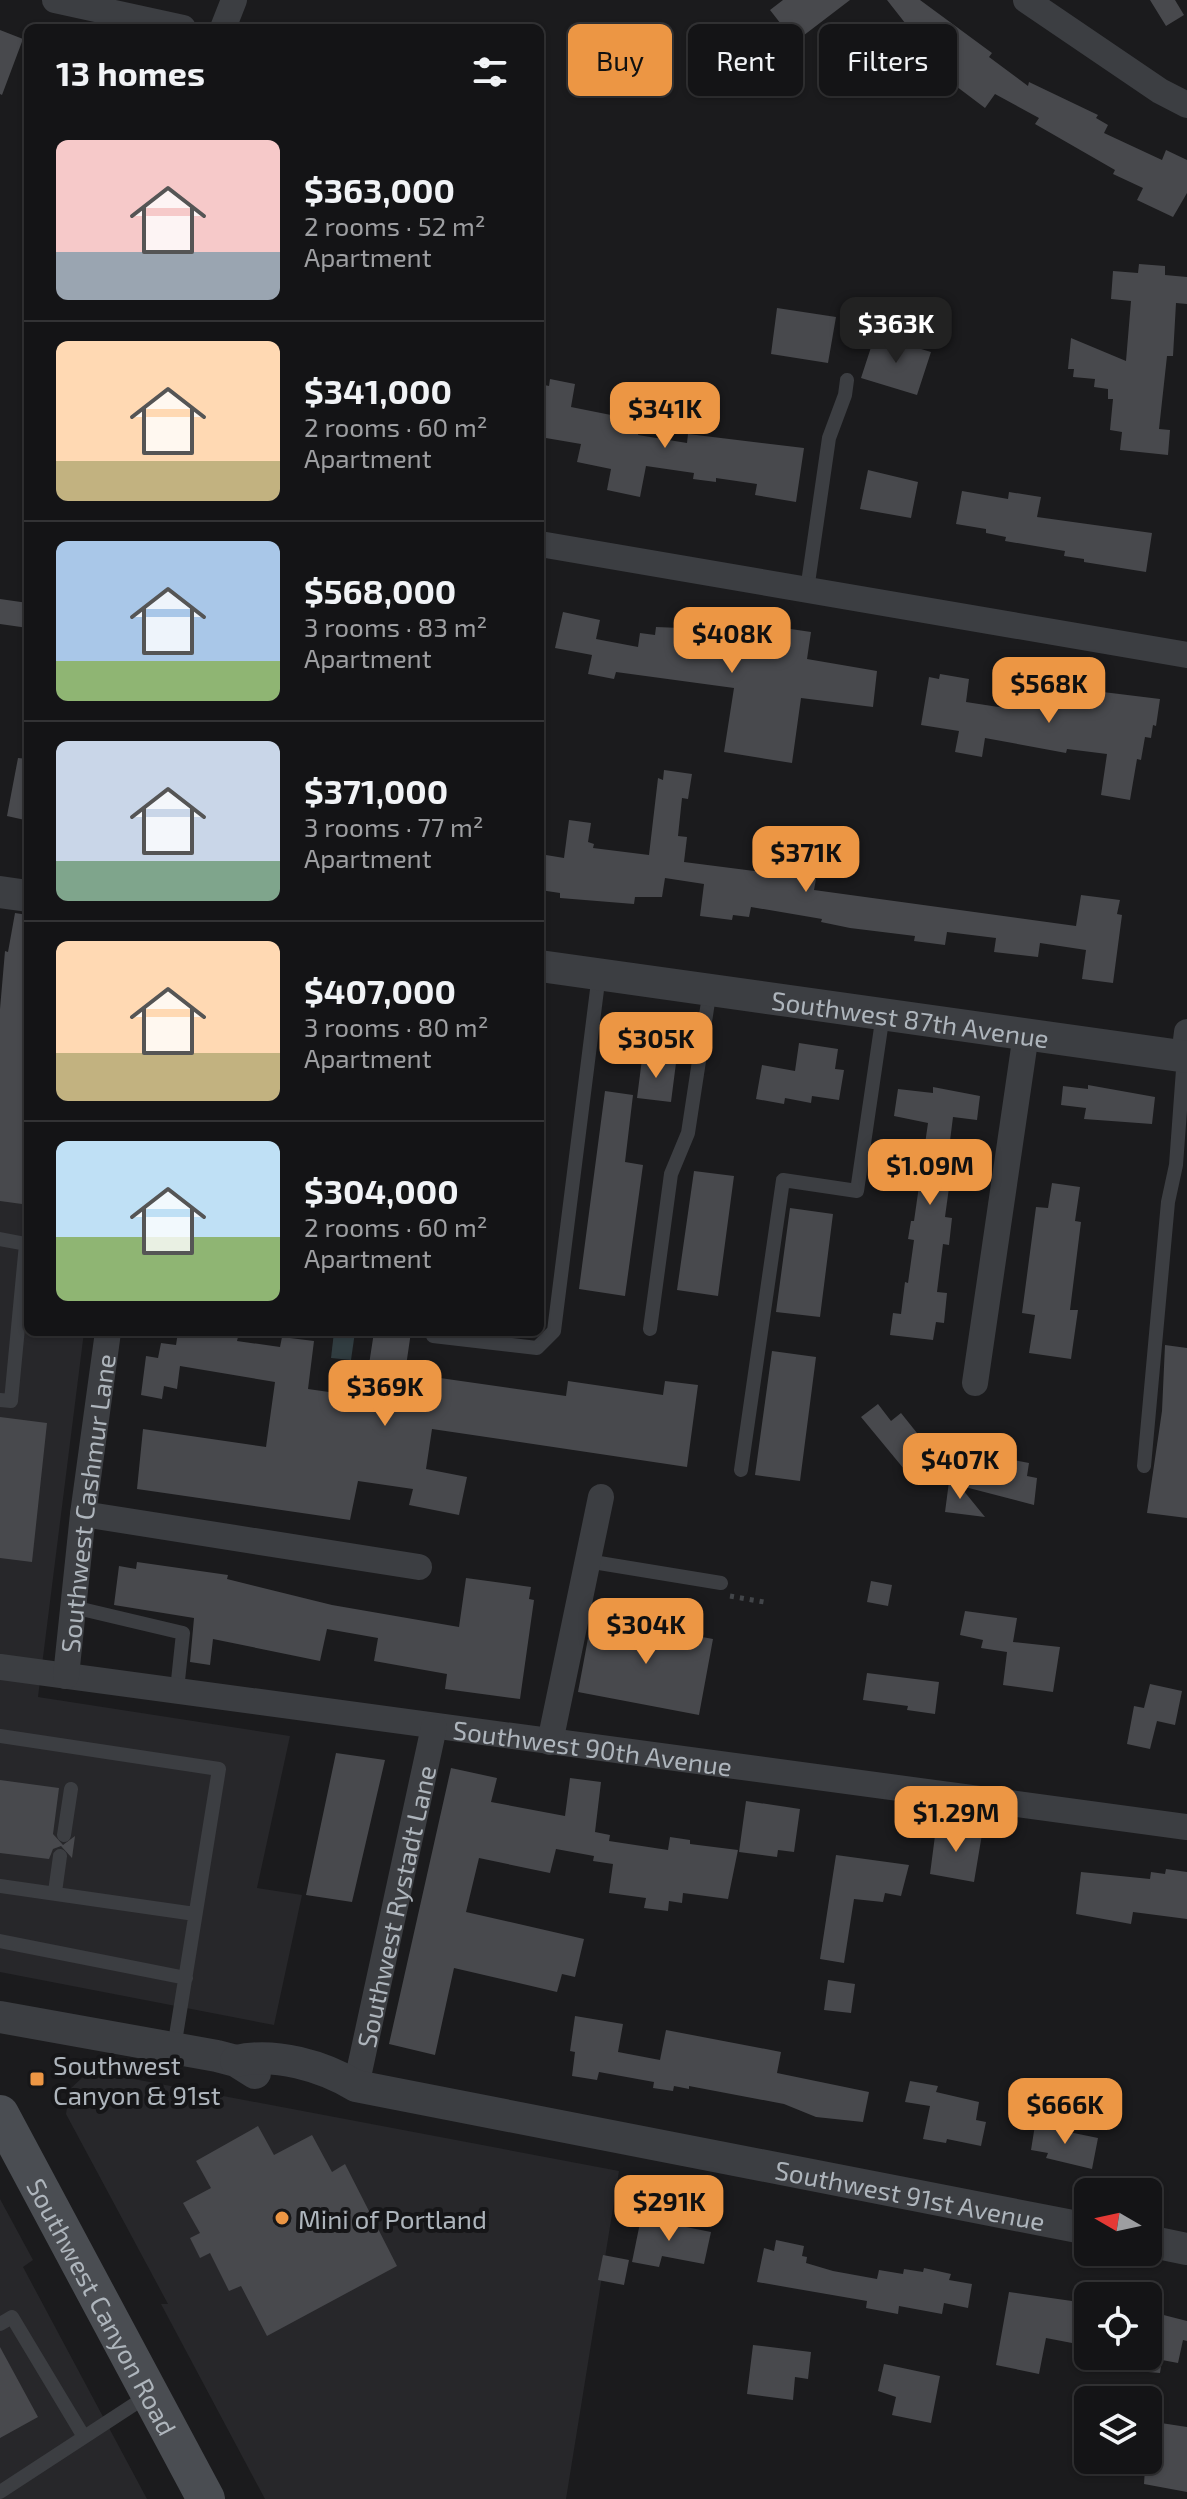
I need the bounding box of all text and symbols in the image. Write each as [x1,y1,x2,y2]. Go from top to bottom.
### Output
chip: Buy [568,24,672,96]
chip: Rent [688,24,803,96]
chip: Filters [819,24,957,96]
icon: filters [468,50,512,94]
text: 13 homes [56,52,205,93]
text: $363,000 [304,169,455,210]
icon: home [120,172,216,268]
text: 2 rooms · 52 m² [304,210,486,241]
text: Apartment [304,241,432,272]
pin: $363K [840,297,952,365]
text: $363K [858,307,934,338]
text: $341,000 [304,370,452,411]
icon: home [120,373,216,469]
pin: $341K [609,382,721,450]
text: $341K [628,392,702,423]
text: 2 rooms · 60 m² [304,411,488,442]
text: Apartment [304,442,432,473]
text: $568,000 [304,570,456,611]
icon: home [120,573,216,669]
pin: $408K [676,607,788,675]
text: 3 rooms · 83 m² [304,611,487,642]
text: $408K [692,617,772,648]
text: Apartment [304,642,432,673]
pin: $568K [993,657,1105,725]
text: $568K [1010,667,1088,698]
text: $371,000 [304,770,448,811]
icon: home [120,773,216,869]
text: 3 rooms · 77 m² [304,811,484,842]
pin: $371K [750,826,862,894]
text: $371K [770,836,842,867]
text: Apartment [304,842,432,873]
text: $407,000 [304,970,456,1011]
icon: home [120,973,216,1069]
street label: Southwest 87th Avenue [770,983,1051,1053]
text: 3 rooms · 80 m² [304,1011,488,1042]
pin: $305K [600,1012,712,1080]
text: $305K [617,1022,695,1053]
text: Apartment [304,1042,432,1073]
pin: $1.09M [865,1139,995,1207]
text: $1.09M [886,1149,974,1180]
text: $304,000 [304,1170,459,1211]
icon: home [120,1173,216,1269]
text: 2 rooms · 60 m² [304,1211,488,1242]
text: Apartment [304,1242,432,1273]
street label: Southwest Cashmur Lane [53,1352,120,1654]
pin: $369K [329,1360,441,1428]
text: $369K [347,1370,424,1401]
pin: $407K [904,1433,1016,1501]
text: $407K [921,1443,999,1474]
pin: $304K [590,1598,702,1666]
text: $304K [606,1608,686,1639]
street label: Southwest 90th Avenue [451,1713,734,1781]
street label: Southwest Rystadt Lane [349,1762,441,2050]
pin: $1.29M [891,1786,1021,1854]
text: $1.29M [913,1796,999,1827]
place label: Southwest Canyon & 91st [53,2049,221,2110]
marker: Southwest Canyon & 91st [28,2070,46,2088]
pin: $666K [1009,2078,1121,2146]
text: $666K [1026,2088,1104,2119]
street label: Southwest 91st Avenue [773,2153,1048,2236]
street label: Southwest Canyon Road [21,2172,184,2440]
pin: $291K [613,2175,725,2243]
north arrow [1074,2178,1162,2266]
map controls [1074,2178,1162,2474]
text: $291K [632,2185,706,2216]
place label: Mini of Portland [298,2203,487,2234]
marker: Mini of Portland [273,2209,291,2227]
button: locate [1074,2282,1162,2370]
button: layers [1074,2386,1162,2474]

